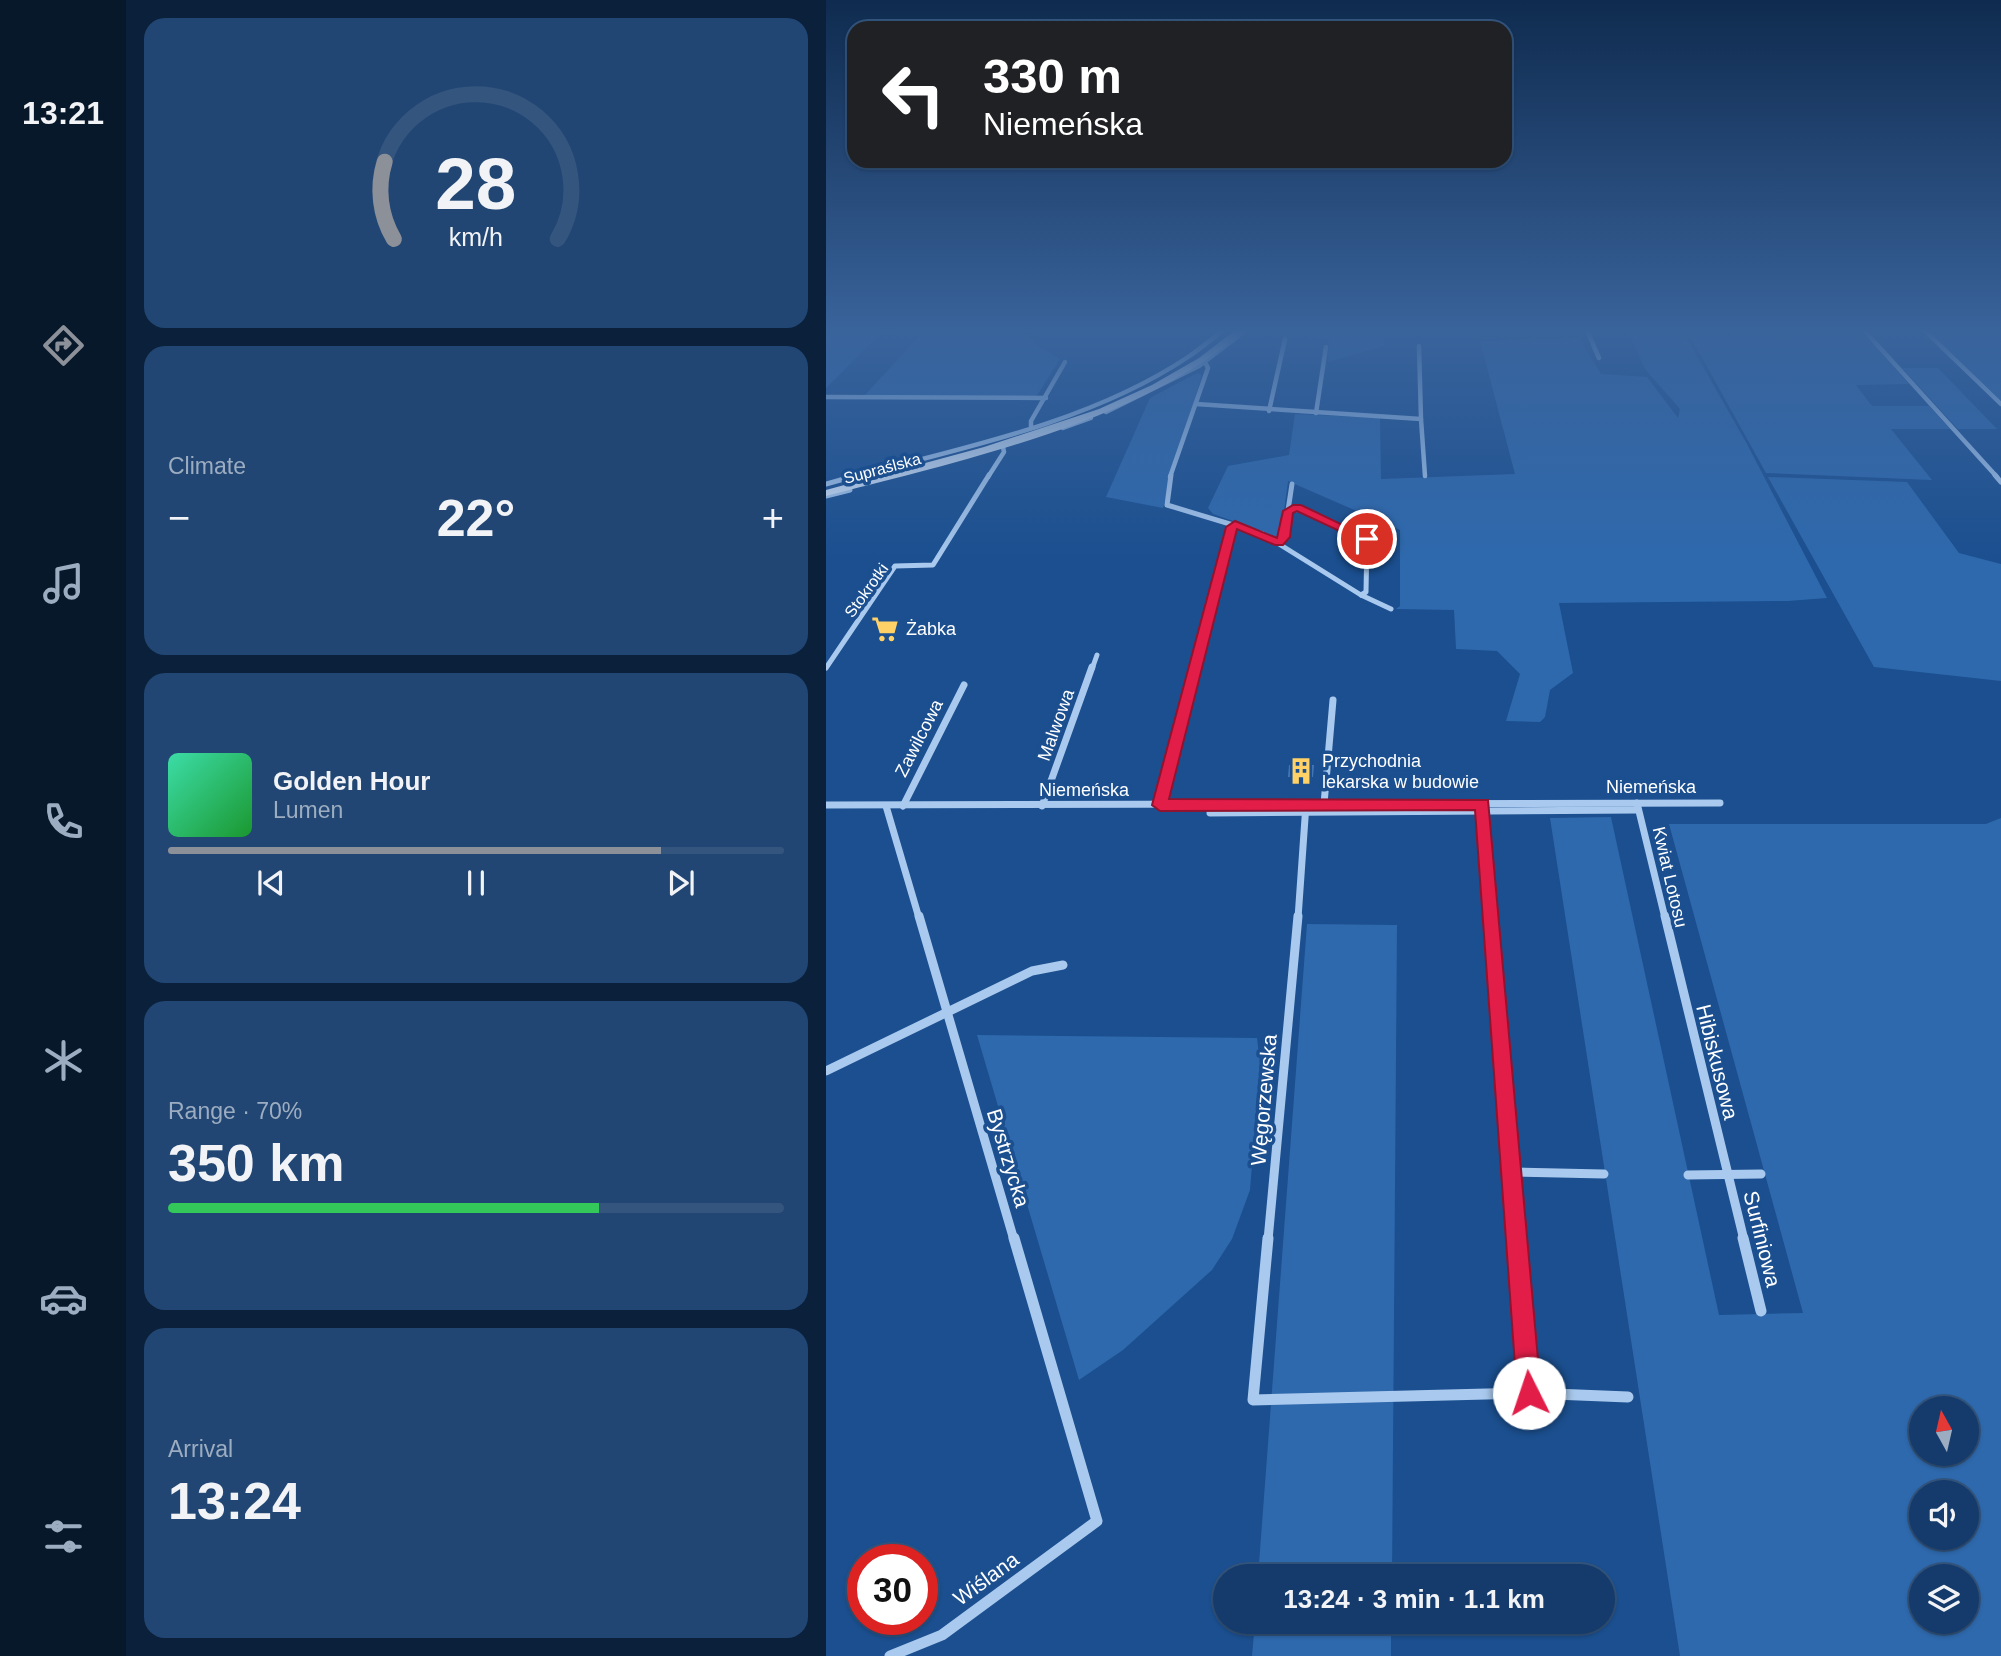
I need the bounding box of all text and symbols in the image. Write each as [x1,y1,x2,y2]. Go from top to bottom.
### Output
icon: left [868,49,959,140]
text: 330 m [983,49,1122,103]
text: 13:21 [22,95,104,131]
text: Niemeńska [983,106,1143,142]
text: 28 [436,143,516,224]
text: km/h [449,223,503,251]
icon: directions [39,321,88,370]
street label: Supraślska [842,450,923,487]
text: Climate [168,453,246,479]
text: 22° [437,489,515,547]
text: − [168,497,190,539]
text: + [762,497,784,539]
pin [1337,509,1397,569]
icon: arrive [1348,520,1386,558]
icon: music [39,559,88,608]
street label: Stokrotki [841,560,892,620]
supermarket icon: Żabka [870,614,900,644]
place label: Żabka [906,619,957,639]
street label: Malwowa [1034,685,1079,764]
street label: Zawilcowa [891,695,947,780]
place label: Przychodnia lekarska w budowie [1322,751,1479,792]
building icon: Przychodnia lekarska w budowie [1286,756,1316,786]
text: Golden Hour [273,766,430,796]
street label: Niemeńska [1606,777,1697,797]
street label: Niemeńska [1039,780,1130,800]
icon: phone [39,797,88,846]
text: Lumen [273,797,343,823]
street label: Kwiat Lotosu [1649,825,1691,929]
icon: previous [252,864,290,902]
icon: pause [457,864,495,902]
icon: next [662,864,700,902]
street label: Hibiskusowa [1692,1002,1743,1122]
street label: Węgorzewska [1246,1033,1281,1167]
icon: climate [39,1036,88,1085]
text: Range · 70% [168,1098,302,1124]
street label: Bystrzycka [983,1106,1034,1210]
text: 350 km [168,1134,344,1192]
street label: Surfiniowa [1739,1189,1786,1290]
icon: car [39,1274,88,1323]
position arrow [1492,1356,1566,1430]
north arrow [1909,1396,1979,1466]
map controls [1909,1396,1979,1634]
text: Arrival [168,1436,233,1462]
text: 13:24 [168,1472,301,1530]
button: sound [1909,1480,1979,1550]
icon: filters [39,1512,88,1561]
speed limit sign: 30 [847,1544,938,1635]
street label: Wiślana [949,1547,1023,1610]
button: layers [1909,1564,1979,1634]
text: 13:24 · 3 min · 1.1 km [1283,1584,1545,1614]

